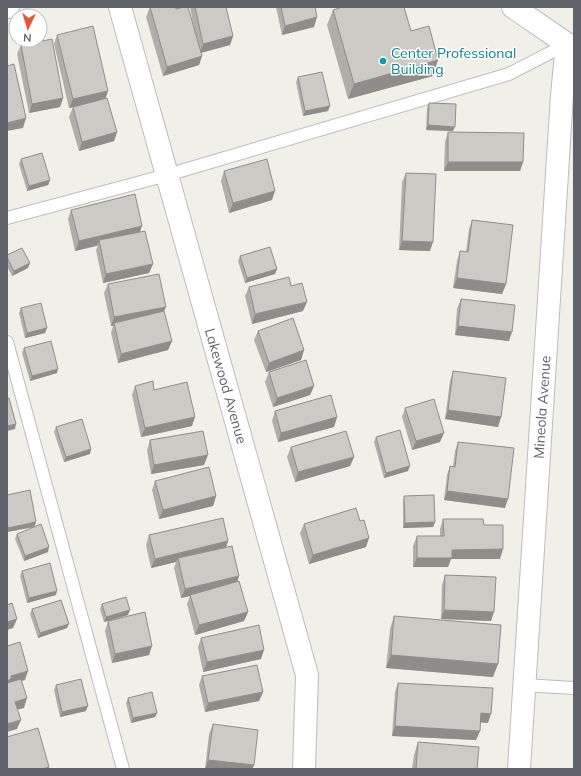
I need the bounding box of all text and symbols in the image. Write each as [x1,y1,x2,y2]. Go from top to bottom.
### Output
north arrow [8,8,48,48]
text: N [23,31,32,45]
place label: Center Professional Building [391,44,516,78]
marker: Center Professional Building [378,56,388,66]
street label: Lakewood Avenue [201,326,251,446]
street label: Mineola Avenue [529,355,555,459]

